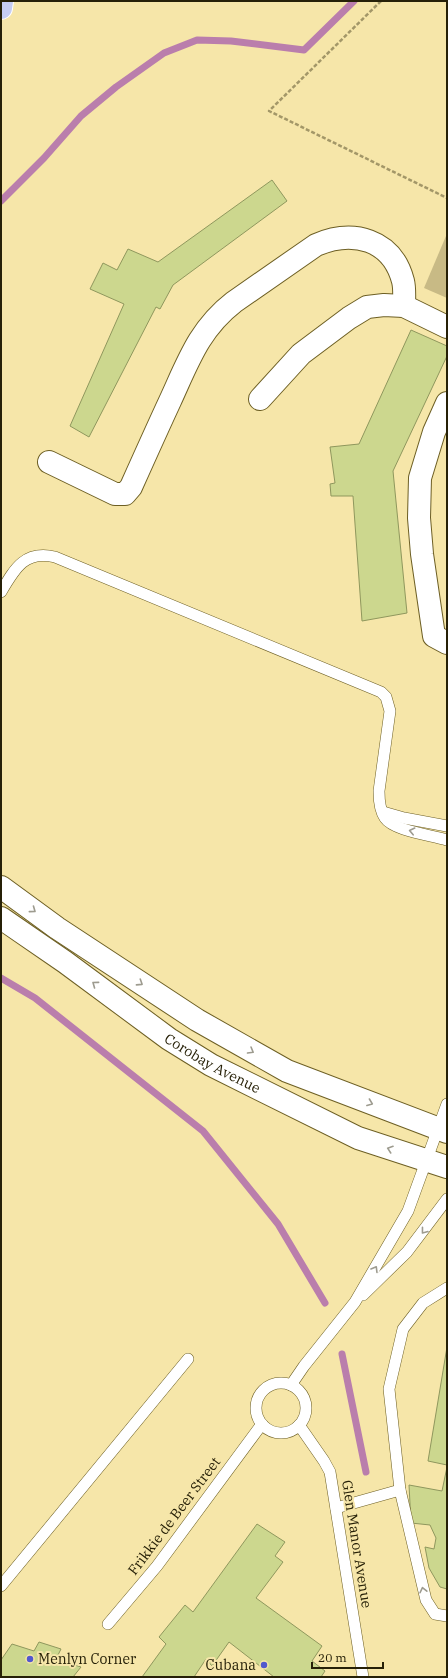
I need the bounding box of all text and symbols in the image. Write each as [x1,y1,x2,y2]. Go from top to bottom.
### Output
one-way arrow [409,827,415,835]
one-way arrow [28,905,35,912]
one-way arrow [136,978,143,986]
one-way arrow [92,982,99,989]
street label: Corobay Avenue [161,1029,263,1097]
one-way arrow [247,1047,254,1054]
one-way arrow [366,1099,373,1107]
one-way arrow [387,1145,394,1153]
one-way arrow [422,1226,429,1233]
one-way arrow [370,1266,377,1273]
street label: Frikkie de Beer Street [124,1453,224,1579]
street label: Glen Manor Avenue [338,1479,376,1609]
one-way arrow [420,1587,428,1593]
scale bar [312,1644,383,1670]
place label: Menlyn Corner [38,1650,137,1668]
text: 20 m [318,1650,347,1665]
marker: Menlyn Corner [25,1654,35,1664]
place label: Cubana [206,1656,256,1674]
marker: Cubana [259,1660,269,1670]

